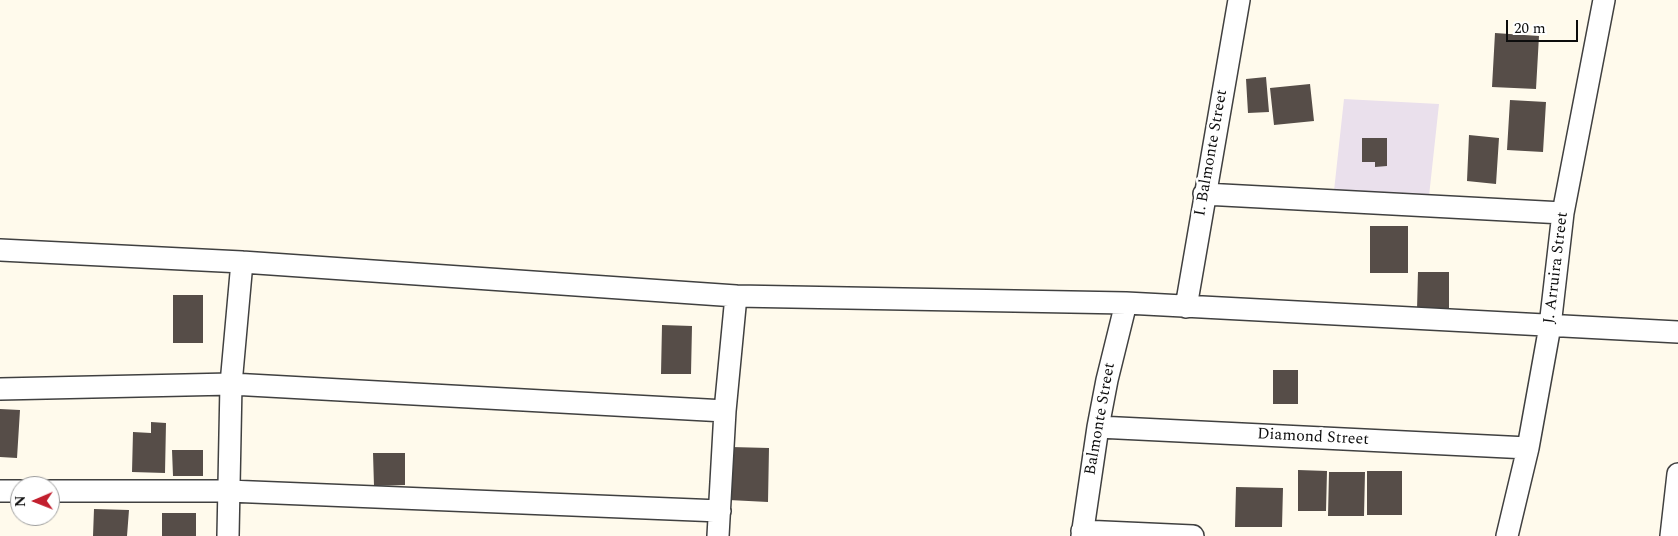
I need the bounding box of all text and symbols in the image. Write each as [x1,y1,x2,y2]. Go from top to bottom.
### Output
scale bar [1508,10,1580,42]
text: 20 m [1514,17,1546,40]
street label: I. Balmonte Street [1191,88,1233,218]
street label: J. Arruira Street [1541,211,1573,325]
street label: Balmonte Street [1082,361,1120,477]
street label: Diamond Street [1257,425,1369,451]
north arrow [10,476,60,526]
text: N [10,495,31,507]

